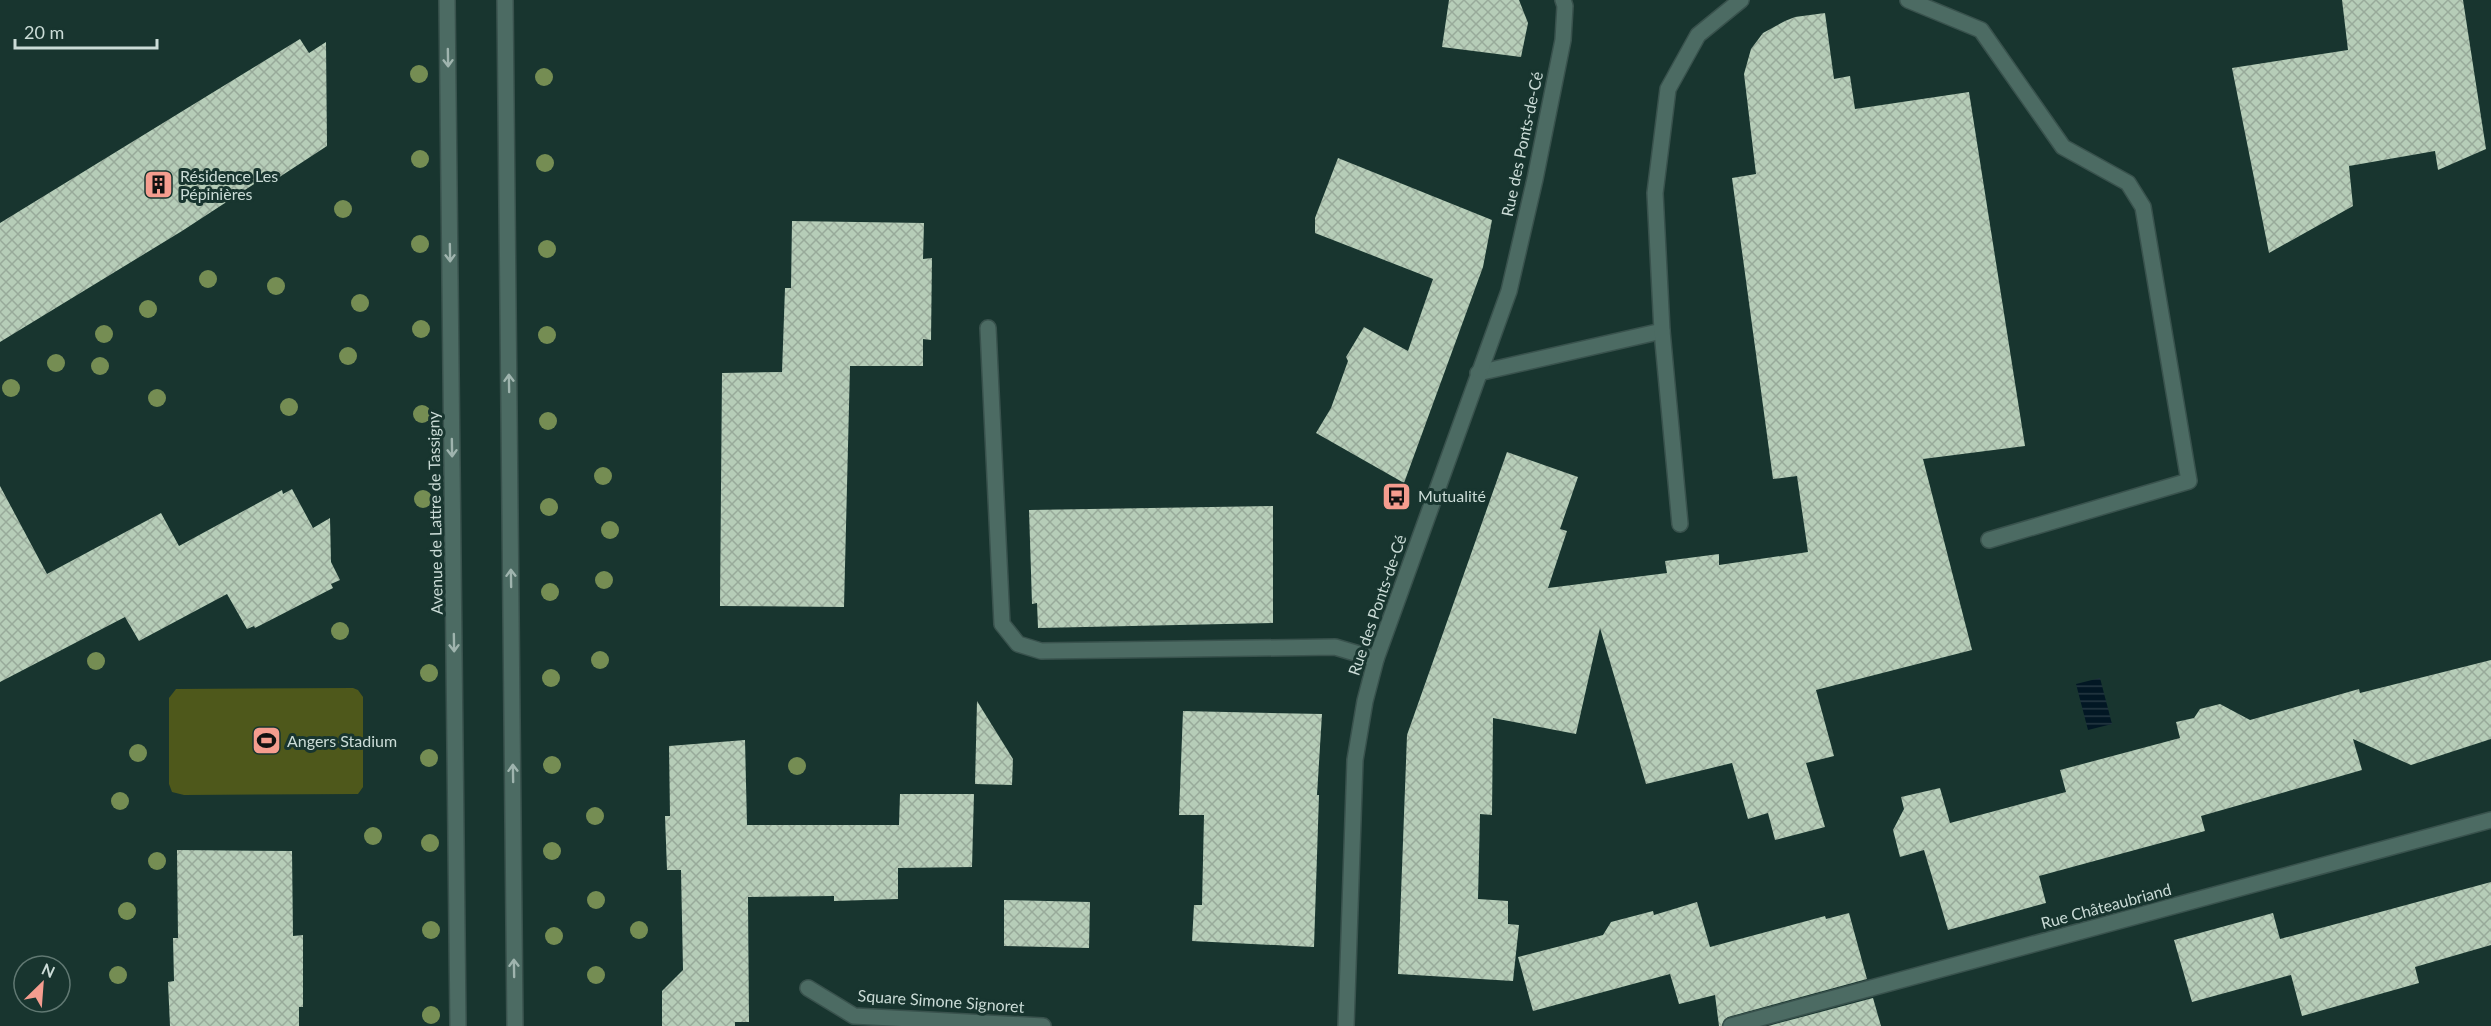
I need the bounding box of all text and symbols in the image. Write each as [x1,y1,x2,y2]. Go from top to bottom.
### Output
scale bar [15,12,158,50]
text: 20 m [24,21,64,43]
one-way arrow [442,48,453,68]
street label: Rue des Ponts-de-Cé [1497,70,1546,218]
place label: Résidence Les Pépinières [180,166,278,203]
building icon: Résidence Les Pépinières [143,169,175,201]
one-way arrow [444,243,456,263]
one-way arrow [503,373,515,393]
street label: Avenue de Lattre de Tassigny [423,411,446,615]
one-way arrow [446,438,458,458]
bus stop icon: Mutualité [1381,480,1413,512]
place label: Mutualité [1418,486,1486,505]
street label: Rue des Ponts-de-Cé [1344,532,1410,678]
one-way arrow [505,568,516,588]
one-way arrow [448,633,460,653]
sports icon: Angers Stadium [250,725,282,757]
place label: Angers Stadium [287,731,397,750]
one-way arrow [507,763,518,783]
street label: Rue Châteaubriand [2039,879,2173,932]
north arrow [12,954,72,1014]
one-way arrow [509,958,520,978]
text: N [39,959,58,981]
street label: Square Simone Signoret [857,985,1025,1016]

